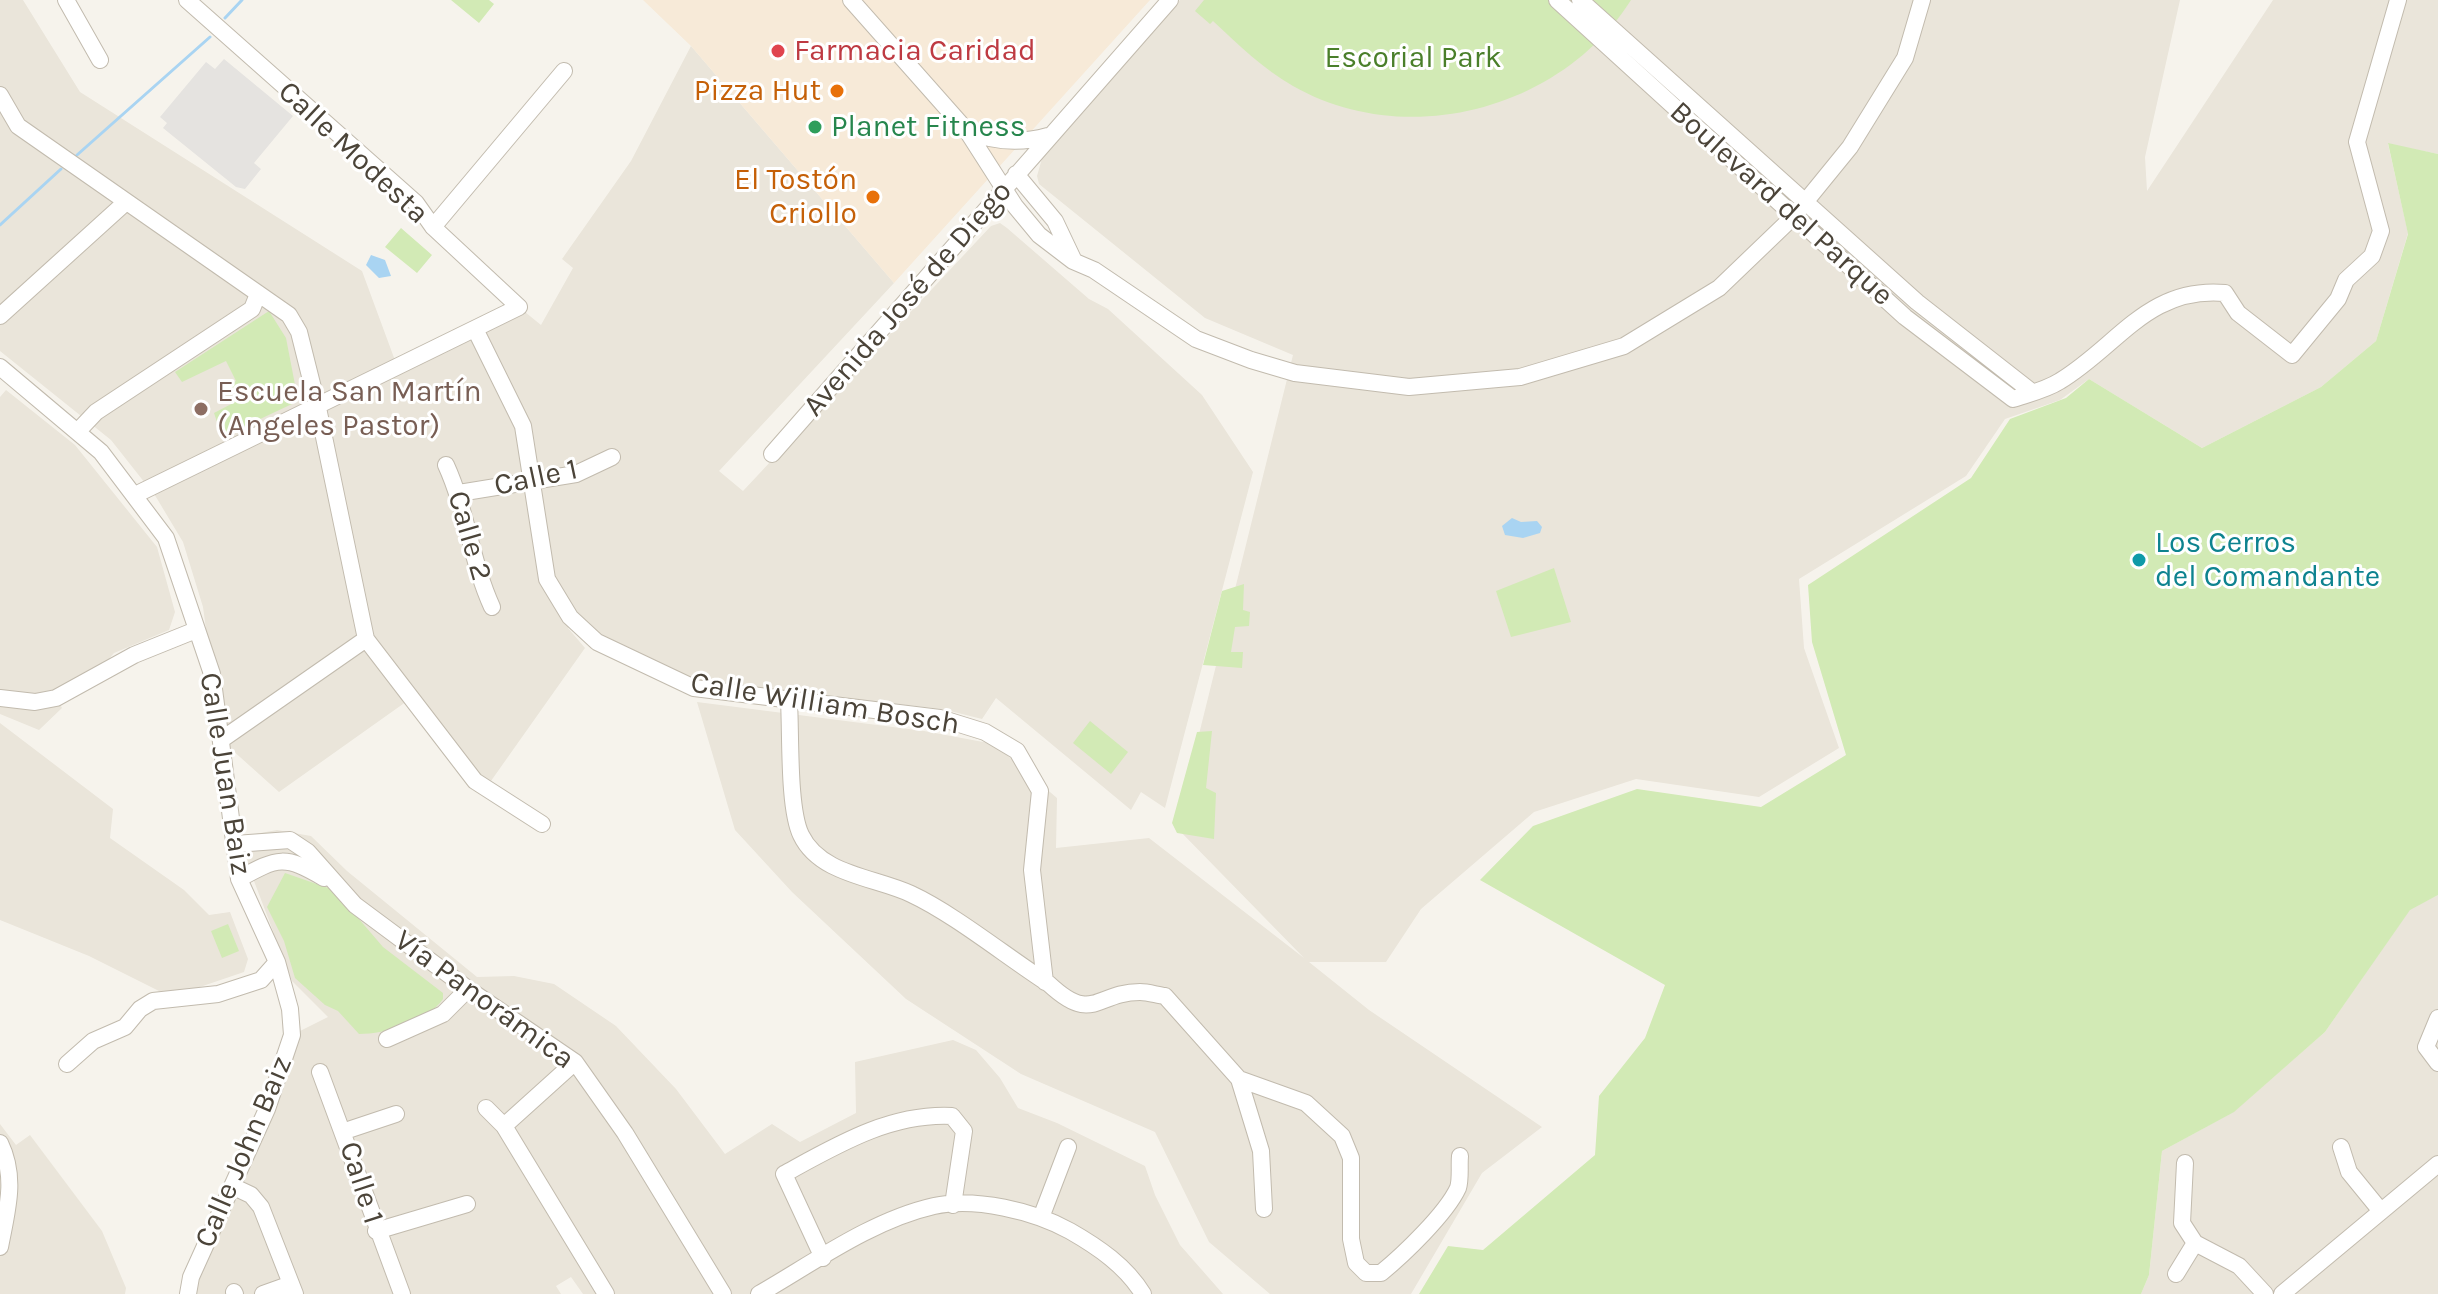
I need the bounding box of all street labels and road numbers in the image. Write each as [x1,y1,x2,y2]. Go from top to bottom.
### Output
street label: Calle Modesta [270,74,436,232]
street label: Boulevard del Parque [1662,94,1900,314]
street label: Avenida José de Diego [796,174,1020,424]
street label: Calle 1 [491,452,581,504]
street label: Calle 2 [439,487,499,585]
street label: Calle William Bosch [688,665,962,743]
street label: Calle Juan Baiz [191,670,259,878]
street label: Vía Panorámica [387,923,581,1077]
street label: Calle John Baiz [187,1051,301,1253]
street label: Calle 1 [331,1137,391,1229]

